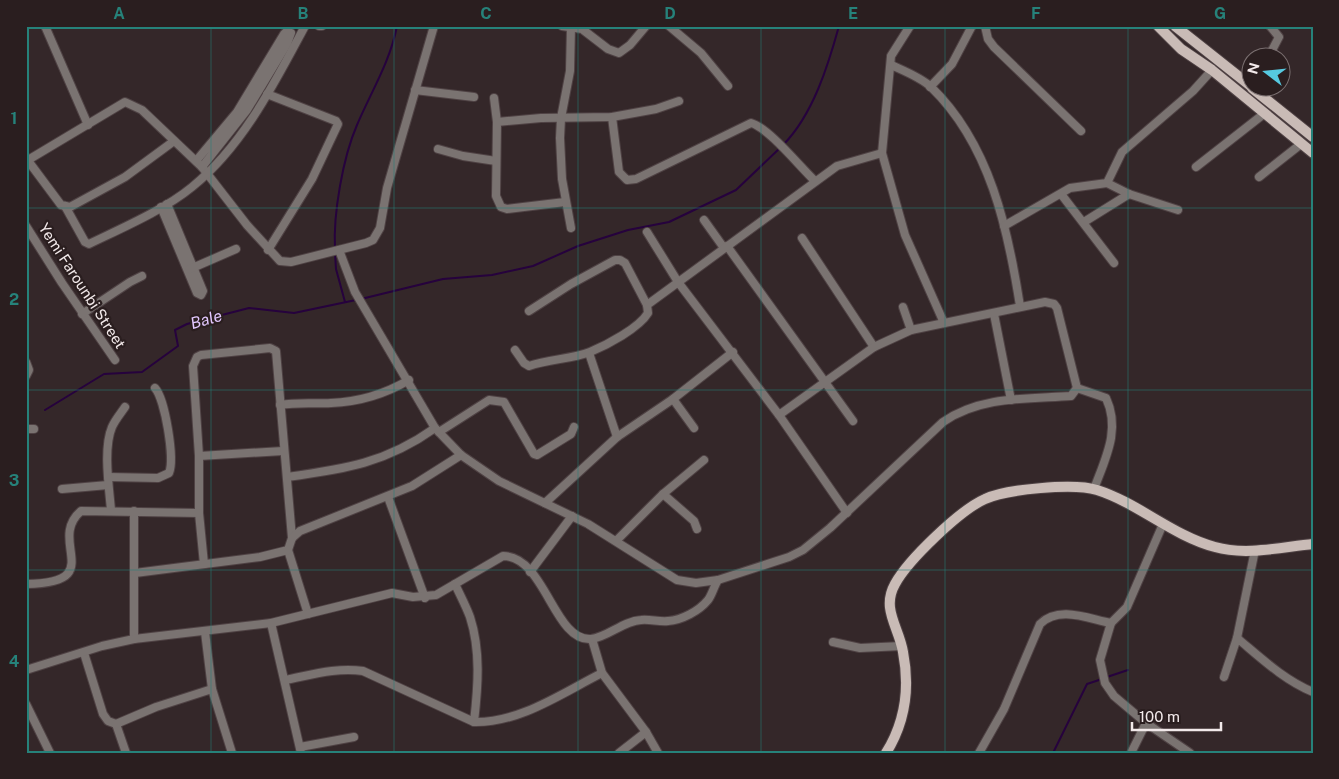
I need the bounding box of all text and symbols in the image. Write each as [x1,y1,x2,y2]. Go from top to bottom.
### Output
text: A [113,4,125,23]
text: B [298,4,309,23]
text: C [480,4,492,23]
text: D [664,4,676,23]
text: E [848,4,858,23]
text: F [1031,4,1041,23]
text: G [1214,4,1226,23]
north arrow [1242,48,1292,98]
text: N [1244,61,1263,76]
text: 1 [11,109,17,128]
street label: Yemi Farounbi Street [36,220,129,352]
text: 2 [9,290,19,309]
water label: Bale [188,306,224,333]
text: 3 [9,471,19,490]
text: 4 [9,652,20,671]
scale bar [1132,699,1220,731]
text: 100 m [1139,708,1180,725]

